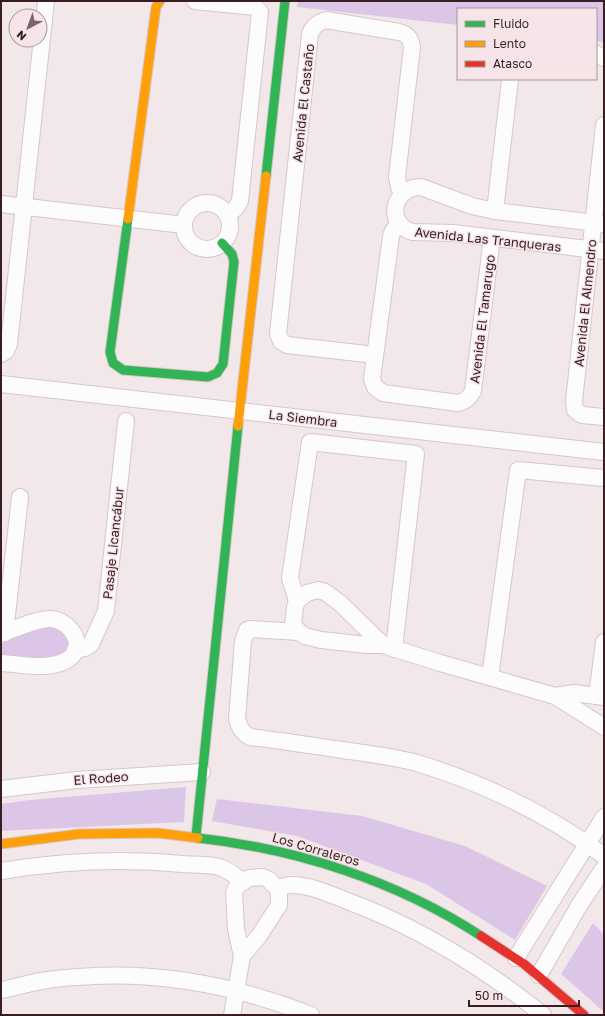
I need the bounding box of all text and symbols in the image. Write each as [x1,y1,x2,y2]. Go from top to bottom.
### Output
north arrow [8,8,48,48]
legend [457,8,597,80]
text: Fluido [493,16,529,31]
text: N [14,28,29,44]
text: Lento [493,36,526,51]
street label: Avenida El Castaño [289,43,317,163]
text: Atasco [493,56,532,71]
street label: Avenida Las Tranqueras [414,223,562,255]
street label: Avenida El Almendro [570,238,600,368]
street label: Avenida El Tamarugo [466,253,498,384]
street label: La Siembra [268,406,338,430]
street label: Pasaje Licancábur [99,486,127,600]
street label: El Rodeo [73,768,129,788]
street label: Los Corraleros [270,829,362,869]
scale bar [469,982,579,1008]
text: 50 m [475,988,503,1003]

